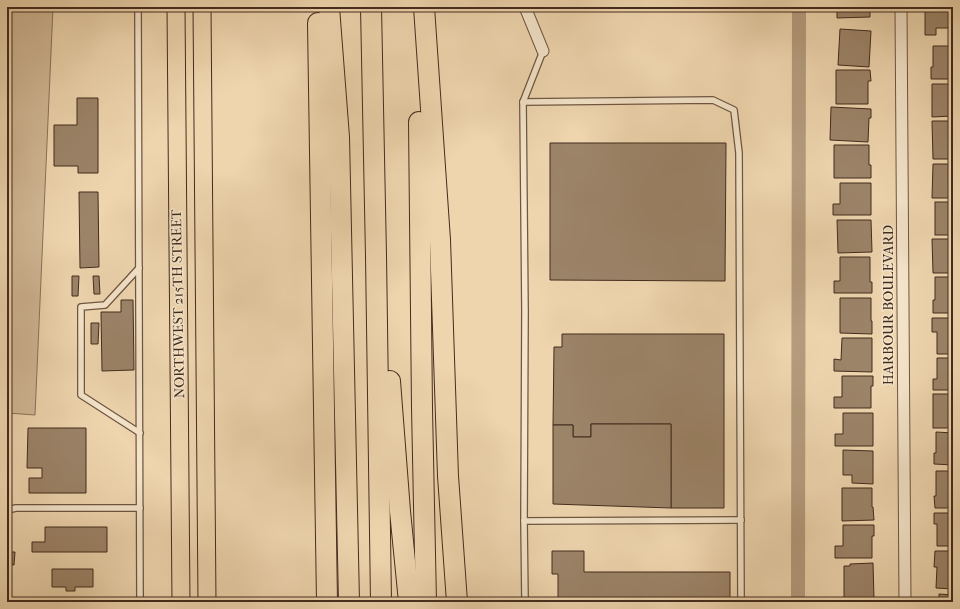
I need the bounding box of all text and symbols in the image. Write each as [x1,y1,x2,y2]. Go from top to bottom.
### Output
street label: NORTHWEST 215TH STREET [168,209,188,398]
street label: HARBOUR BOULEVARD [880,224,897,385]

